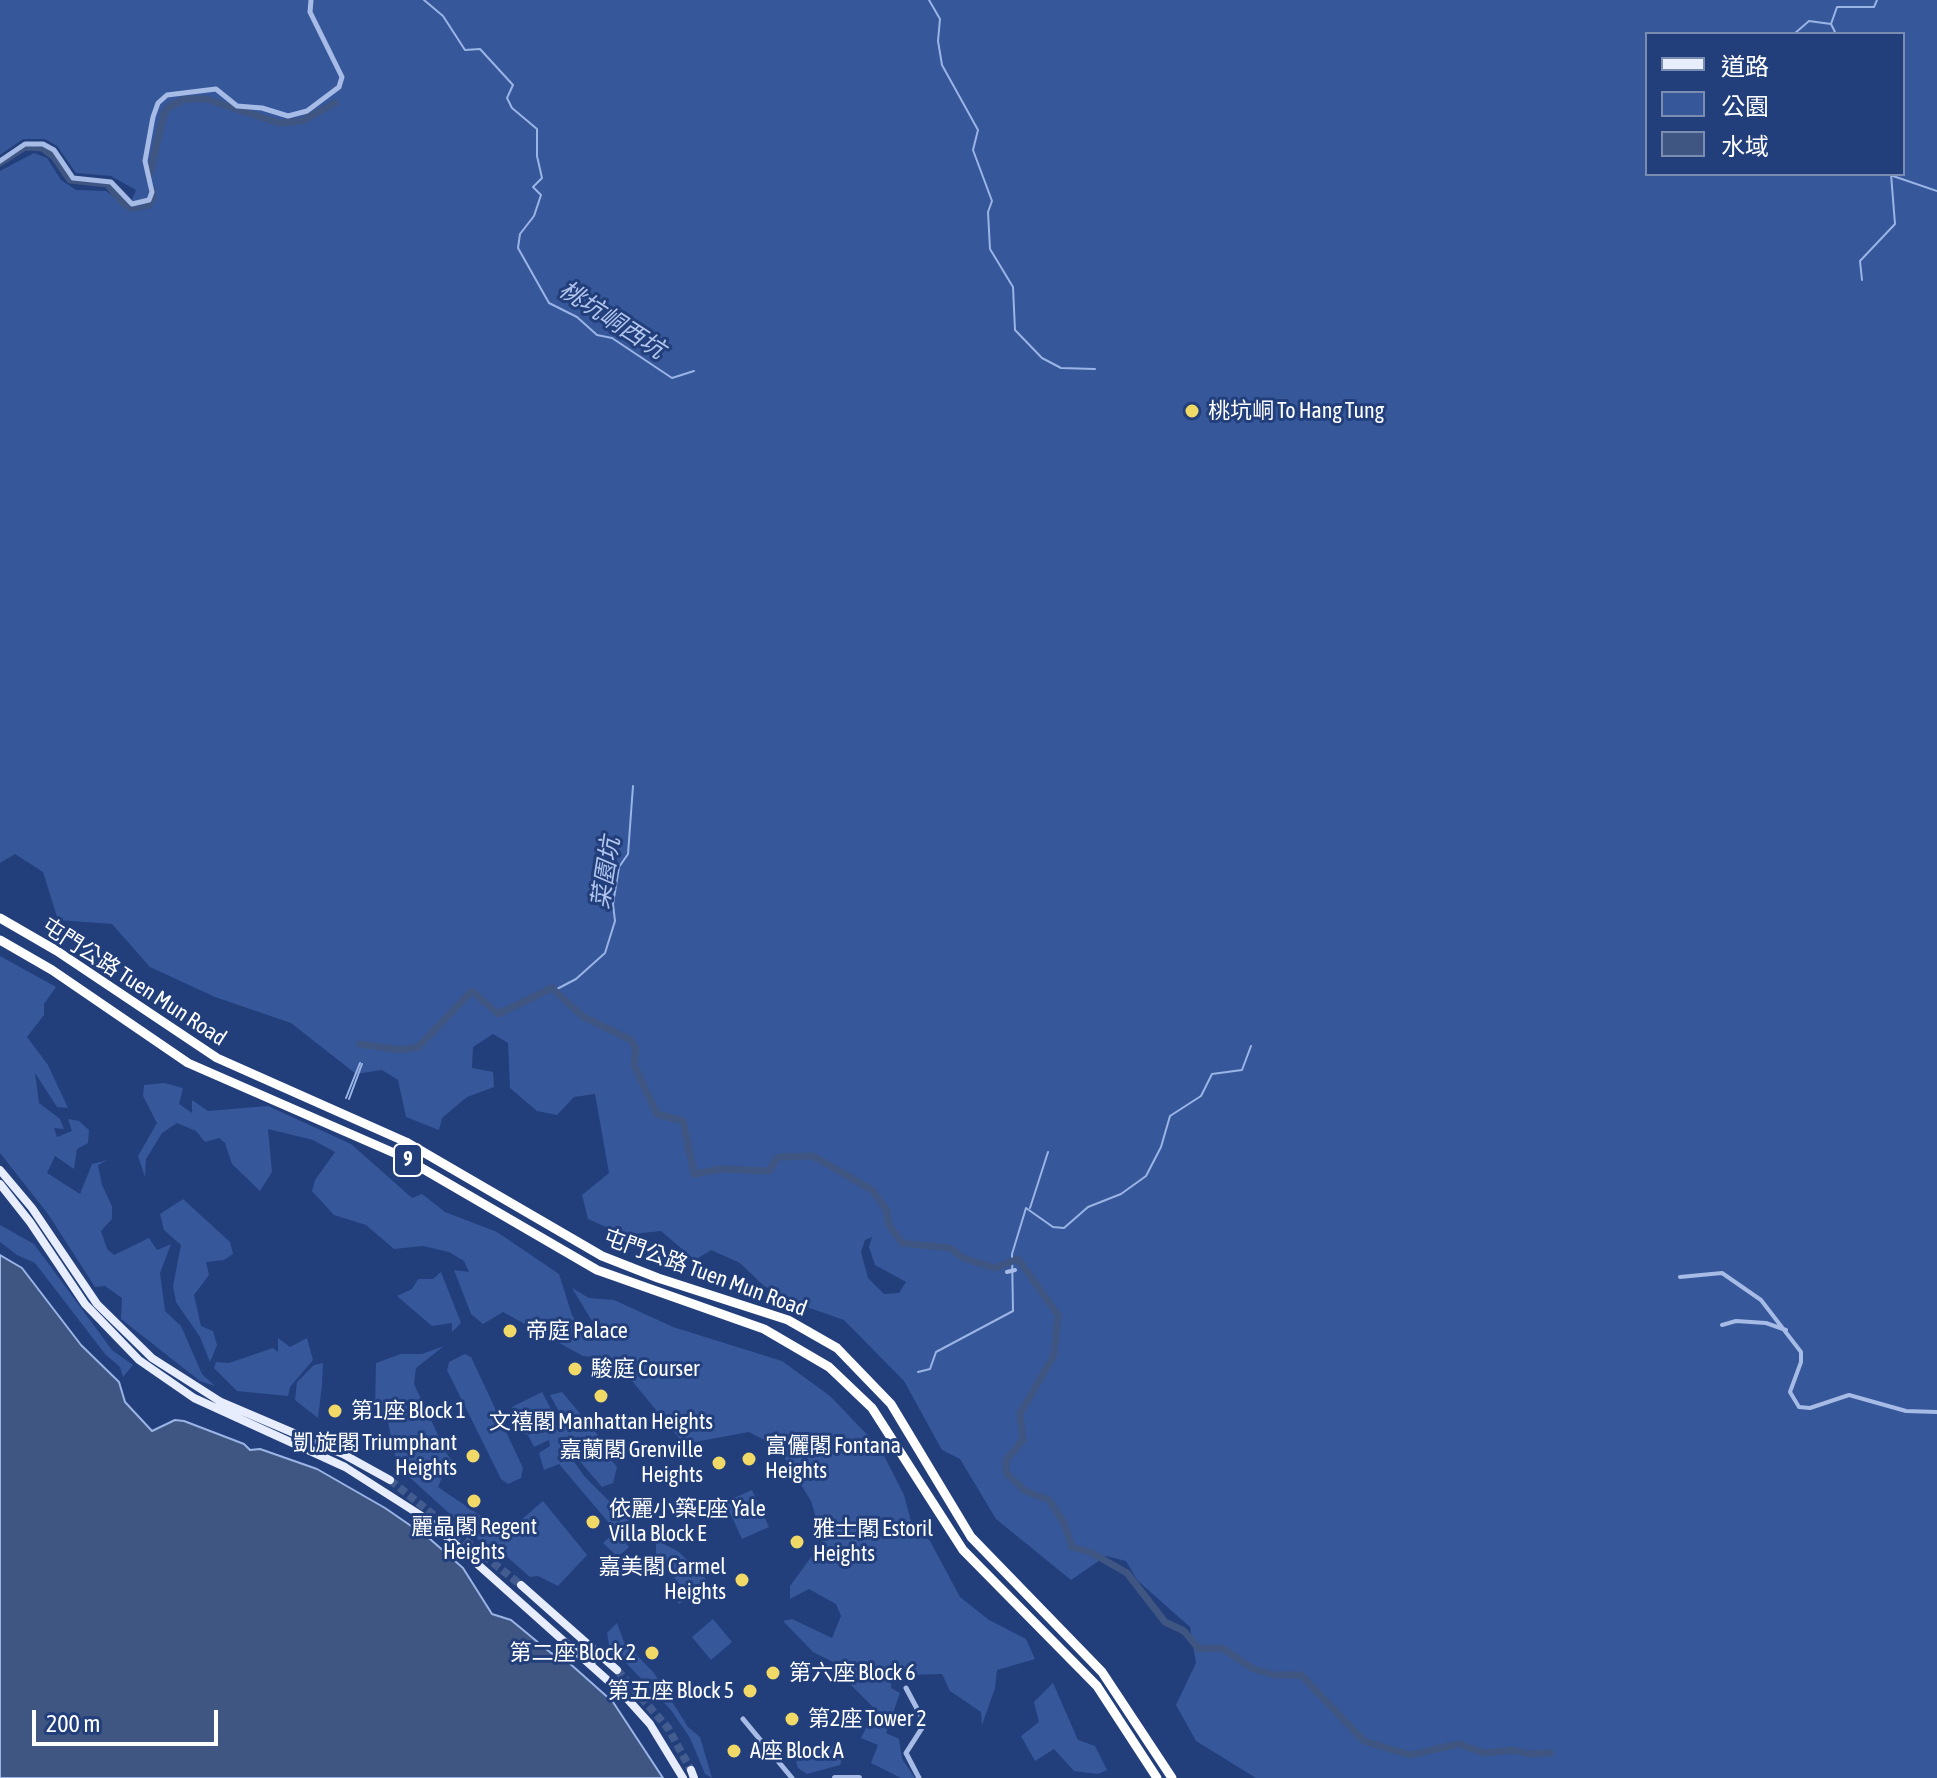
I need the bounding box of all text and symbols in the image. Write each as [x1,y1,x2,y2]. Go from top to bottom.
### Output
legend [1645,32,1905,176]
text: 道路 [1721,53,1769,80]
text: 公園 [1721,93,1769,120]
text: 水域 [1721,133,1769,160]
water label: 桃坑峒西坑 [554,275,670,365]
place label: 桃坑峒 To Hang Tung [1208,398,1384,424]
marker: 桃坑峒 To Hang Tung [1183,402,1201,420]
water label: 菜園坑 [586,835,626,911]
street label: 屯門公路 Tuen Mun Road [37,912,231,1052]
road number: 9 [394,1144,422,1176]
street label: 屯門公路 Tuen Mun Road [600,1224,810,1322]
place label: 帝庭 Palace [526,1318,628,1344]
marker: 帝庭 Palace [501,1322,519,1340]
place label: 駿庭 Courser [591,1356,700,1382]
marker: 駿庭 Courser [566,1360,584,1378]
marker: 文禧閣 Manhattan Heights [592,1387,610,1405]
place label: 第1座 Block 1 [351,1398,466,1424]
marker: 第1座 Block 1 [326,1402,344,1420]
place label: 文禧閣 Manhattan Heights [489,1409,713,1435]
place label: 凱旋閣 Triumphant Heights [293,1430,457,1482]
place label: 富儷閣 Fontana Heights [765,1433,901,1484]
place label: 嘉蘭閣 Grenville Heights [560,1437,703,1488]
marker: 凱旋閣 Triumphant Heights [464,1447,482,1465]
marker: 富儷閣 Fontana Heights [740,1450,758,1468]
marker: 嘉蘭閣 Grenville Heights [710,1454,728,1472]
marker: 麗晶閣 Regent Heights [465,1492,483,1510]
place label: 依麗小築E座 Yale Villa Block E [609,1496,766,1548]
marker: 依麗小築E座 Yale Villa Block E [584,1513,602,1531]
place label: 麗晶閣 Regent Heights [411,1514,537,1566]
place label: 雅士閣 Estoril Heights [813,1516,933,1568]
marker: 雅士閣 Estoril Heights [788,1533,806,1551]
place label: 嘉美閣 Carmel Heights [599,1554,726,1606]
marker: 嘉美閣 Carmel Heights [733,1571,751,1589]
place label: 第二座 Block 2 [509,1640,636,1666]
marker: 第二座 Block 2 [643,1644,661,1662]
place label: 第六座 Block 6 [789,1660,916,1686]
marker: 第六座 Block 6 [764,1664,782,1682]
place label: 第五座 Block 5 [607,1678,734,1704]
marker: 第五座 Block 5 [741,1682,759,1700]
scale bar [36,1694,222,1744]
place label: 第2座 Tower 2 [808,1706,927,1732]
text: 200 m [46,1710,100,1737]
marker: 第2座 Tower 2 [783,1710,801,1728]
place label: A座 Block A [750,1738,844,1764]
marker: A座 Block A [725,1742,743,1760]

